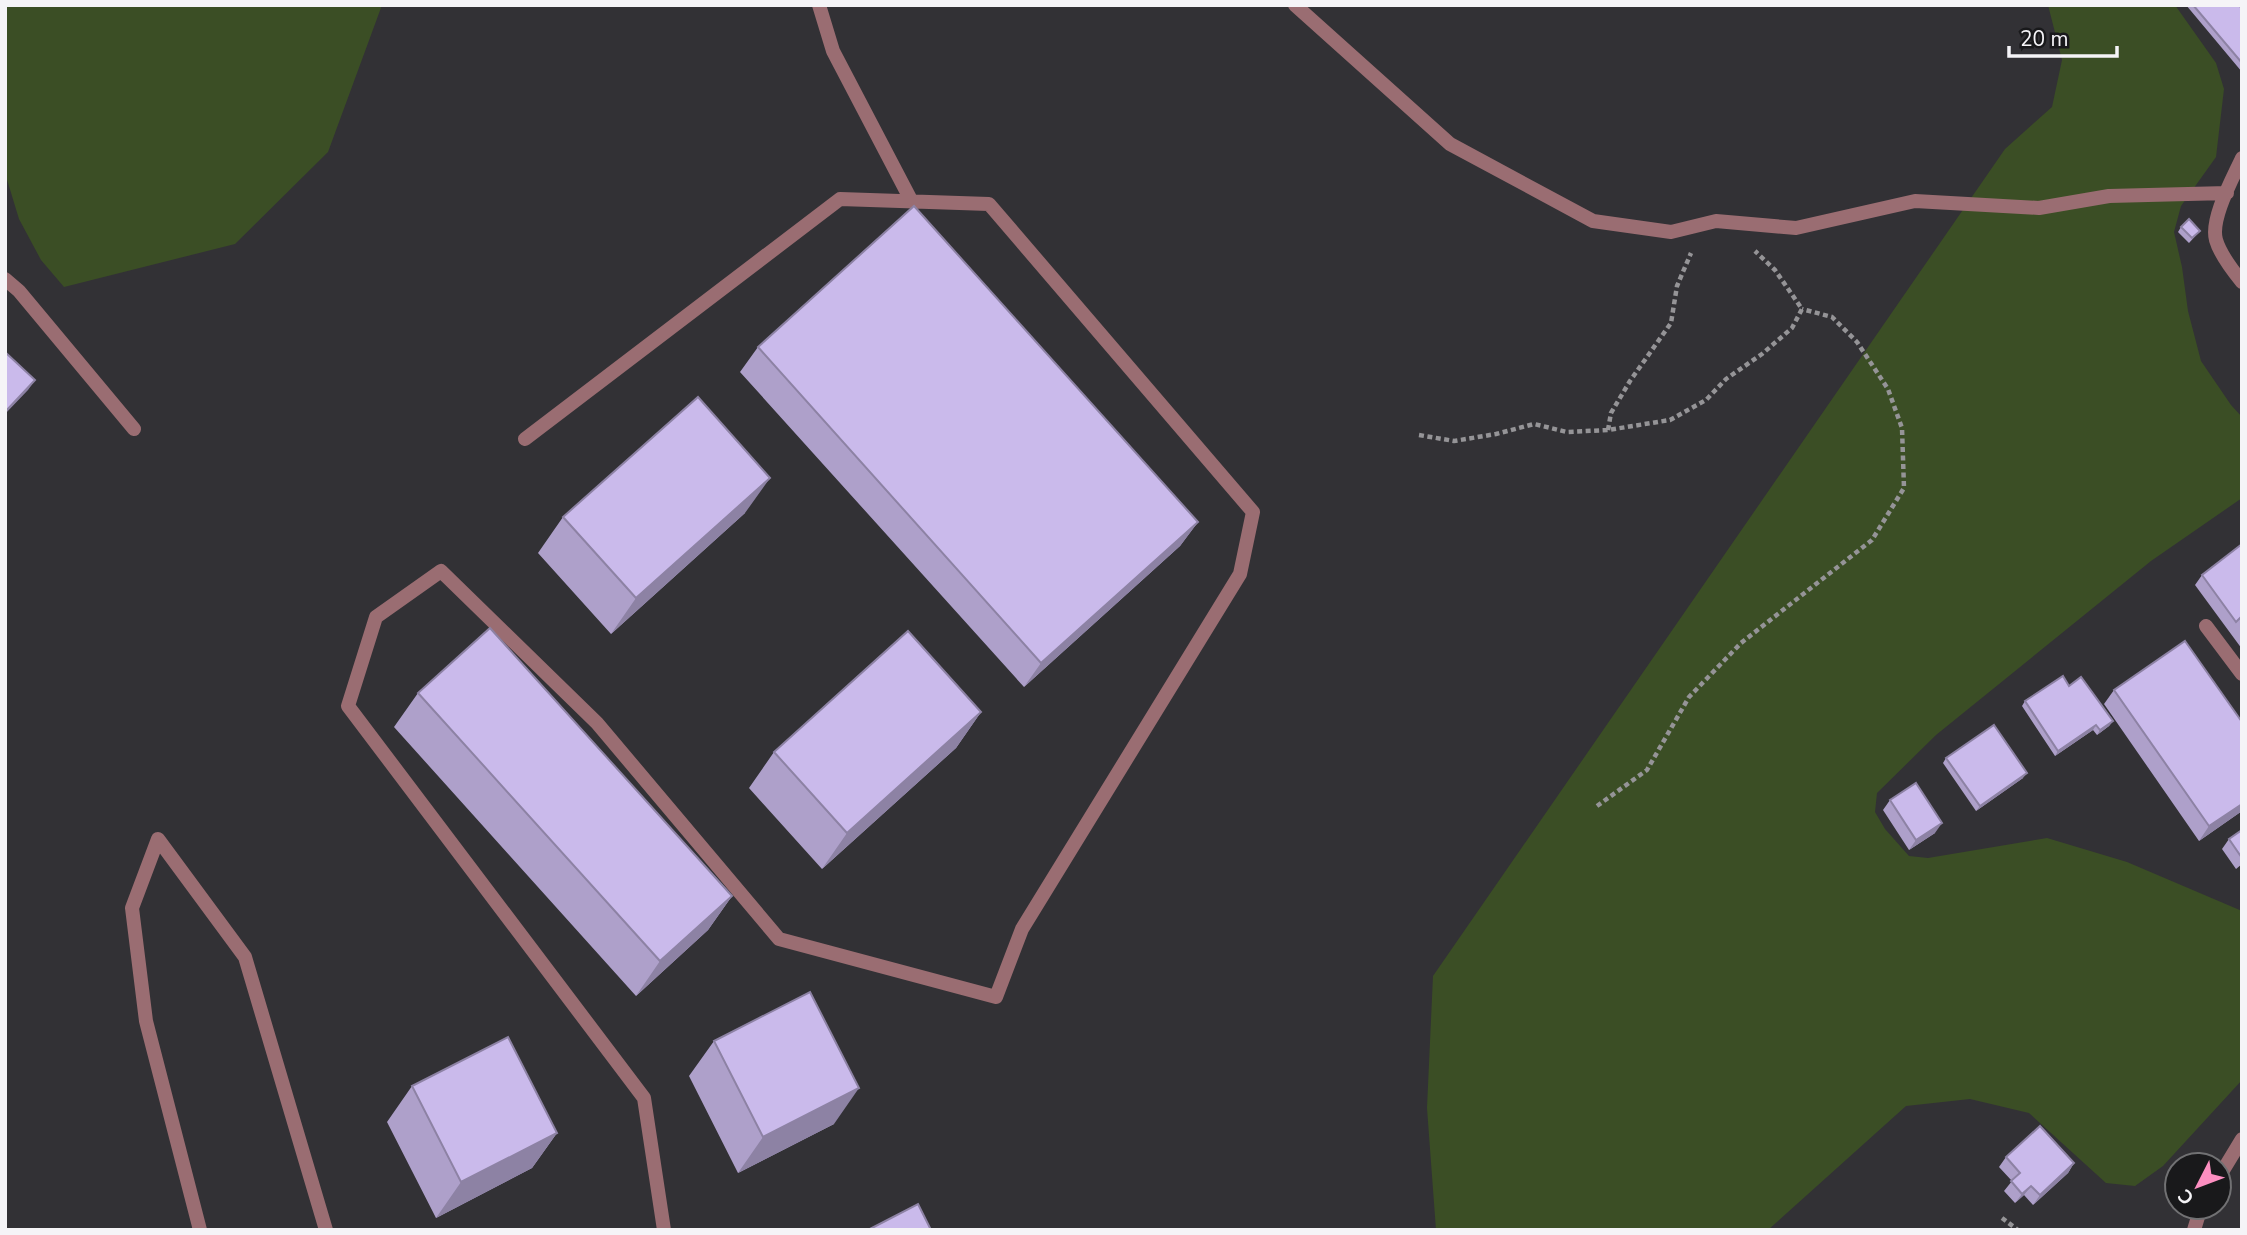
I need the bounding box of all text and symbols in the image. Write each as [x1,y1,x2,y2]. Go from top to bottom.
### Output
scale bar [2009,14,2118,58]
text: 20 m [2020,25,2069,53]
north arrow [2163,1151,2233,1221]
text: С [2172,1183,2200,1210]

